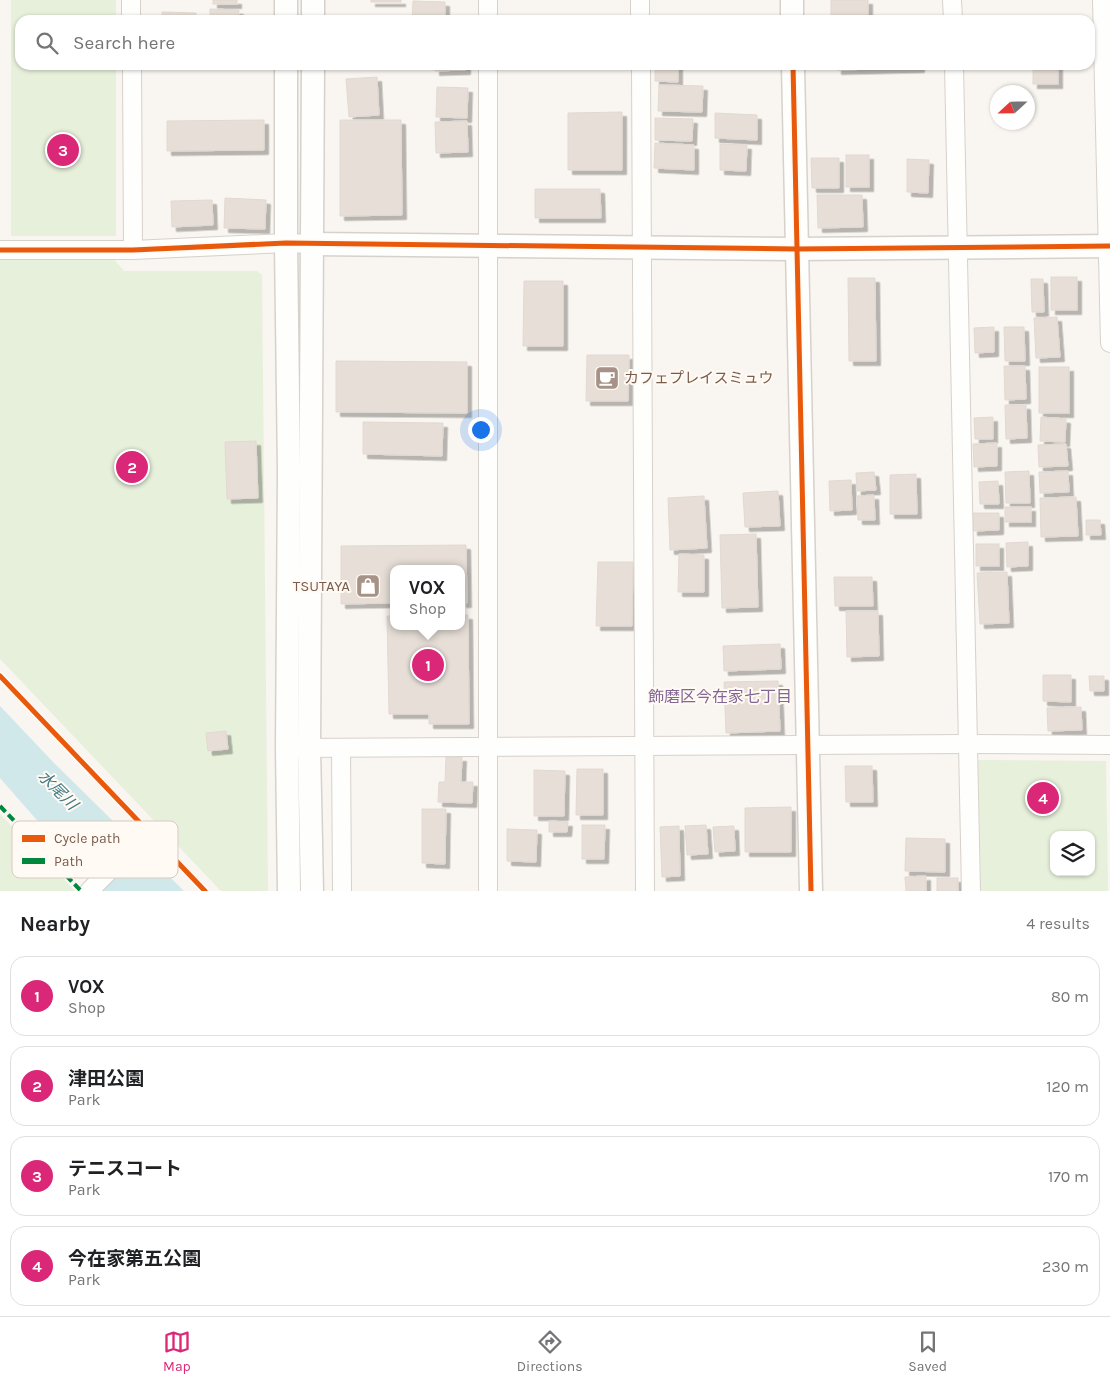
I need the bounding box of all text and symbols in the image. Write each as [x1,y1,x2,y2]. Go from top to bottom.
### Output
search box [15,15,1095,70]
icon: search [33,29,61,57]
text: Search here [73,32,175,54]
north arrow [990,85,1035,130]
pin: 3 [47,131,79,169]
cafe icon: カフェプレイスミュウ [594,365,620,391]
place label: カフェプレイスミュウ [624,369,774,387]
your location [468,417,494,443]
pin: 2 [116,448,148,486]
popup [390,565,465,630]
shop icon: TSUTAYA [355,573,381,599]
place label: TSUTAYA [293,577,350,595]
text: VOX [409,577,445,599]
text: Shop [409,599,446,618]
pin: 1 [412,646,444,684]
district label: 飾磨区今在家七丁目 [648,687,792,706]
water label: 水尾川 [34,766,83,815]
pin: 4 [1027,779,1059,817]
legend [12,821,178,878]
text: Cycle path [54,830,120,847]
map controls [1050,831,1095,876]
button: layers [1050,831,1095,876]
text: Path [54,853,83,870]
text: Nearby [20,912,90,936]
text: 4 results [1026,914,1090,933]
text: VOX [68,976,105,998]
text: 1 [34,987,40,1006]
text: 80 m [1051,987,1089,1006]
text: Shop [68,998,105,1017]
text: 津田公園 [68,1068,144,1090]
text: 2 [32,1077,42,1096]
text: 120 m [1046,1077,1089,1096]
text: Park [68,1090,100,1109]
text: テニスコート [68,1158,182,1180]
text: 3 [32,1167,42,1186]
text: 170 m [1048,1167,1089,1186]
text: Park [68,1180,100,1199]
text: 今在家第五公園 [68,1248,201,1270]
text: 4 [32,1257,42,1276]
text: 230 m [1042,1257,1089,1276]
text: Park [68,1270,100,1289]
tab: Map [163,1328,191,1375]
tab: Directions [517,1328,583,1375]
tab: Saved [908,1328,947,1375]

